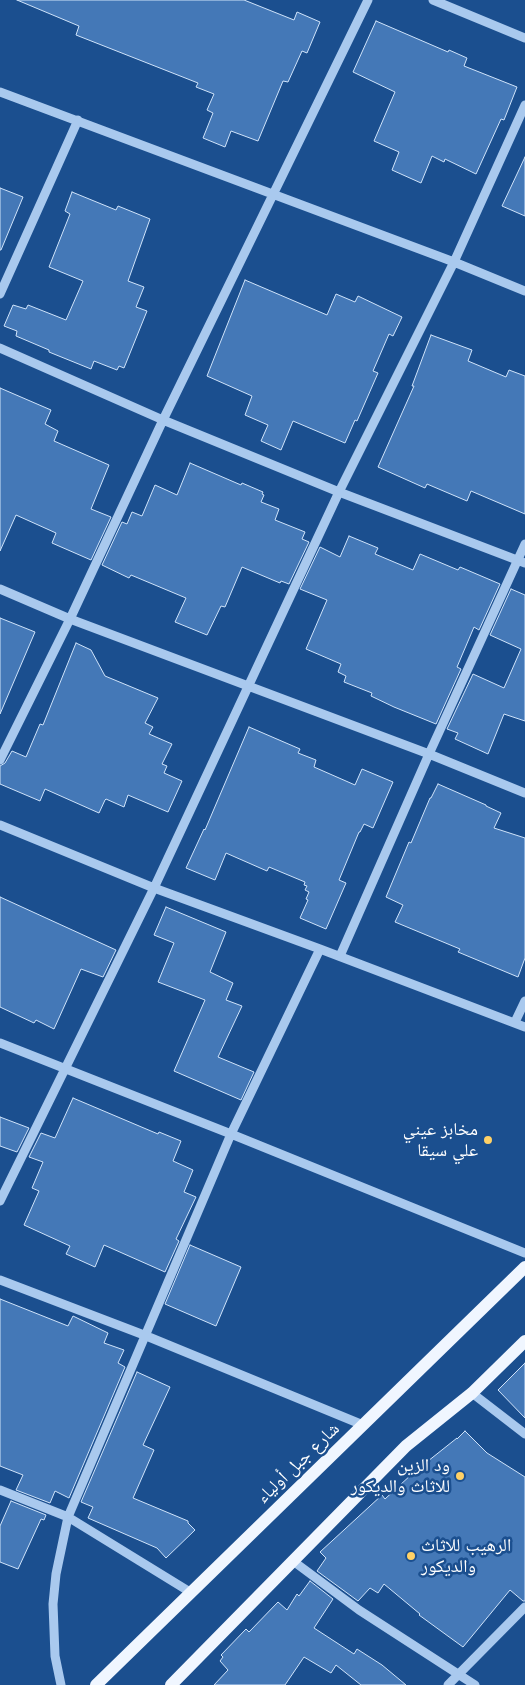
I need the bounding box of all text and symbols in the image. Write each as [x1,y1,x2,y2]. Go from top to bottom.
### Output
place label: مخابز عيني علي سيقا [403,1119,478,1162]
marker: مخابز عيني علي سيقا [482,1134,494,1146]
street label: شارع جبل أولياء [252,1418,344,1508]
place label: ود الزين للاثاث والديكور [351,1455,450,1498]
marker: ود الزين للاثاث والديكور [454,1470,466,1482]
place label: الرهيب للاثاث والديكور [421,1535,511,1578]
marker: الرهيب للاثاث والديكور [405,1550,417,1562]

